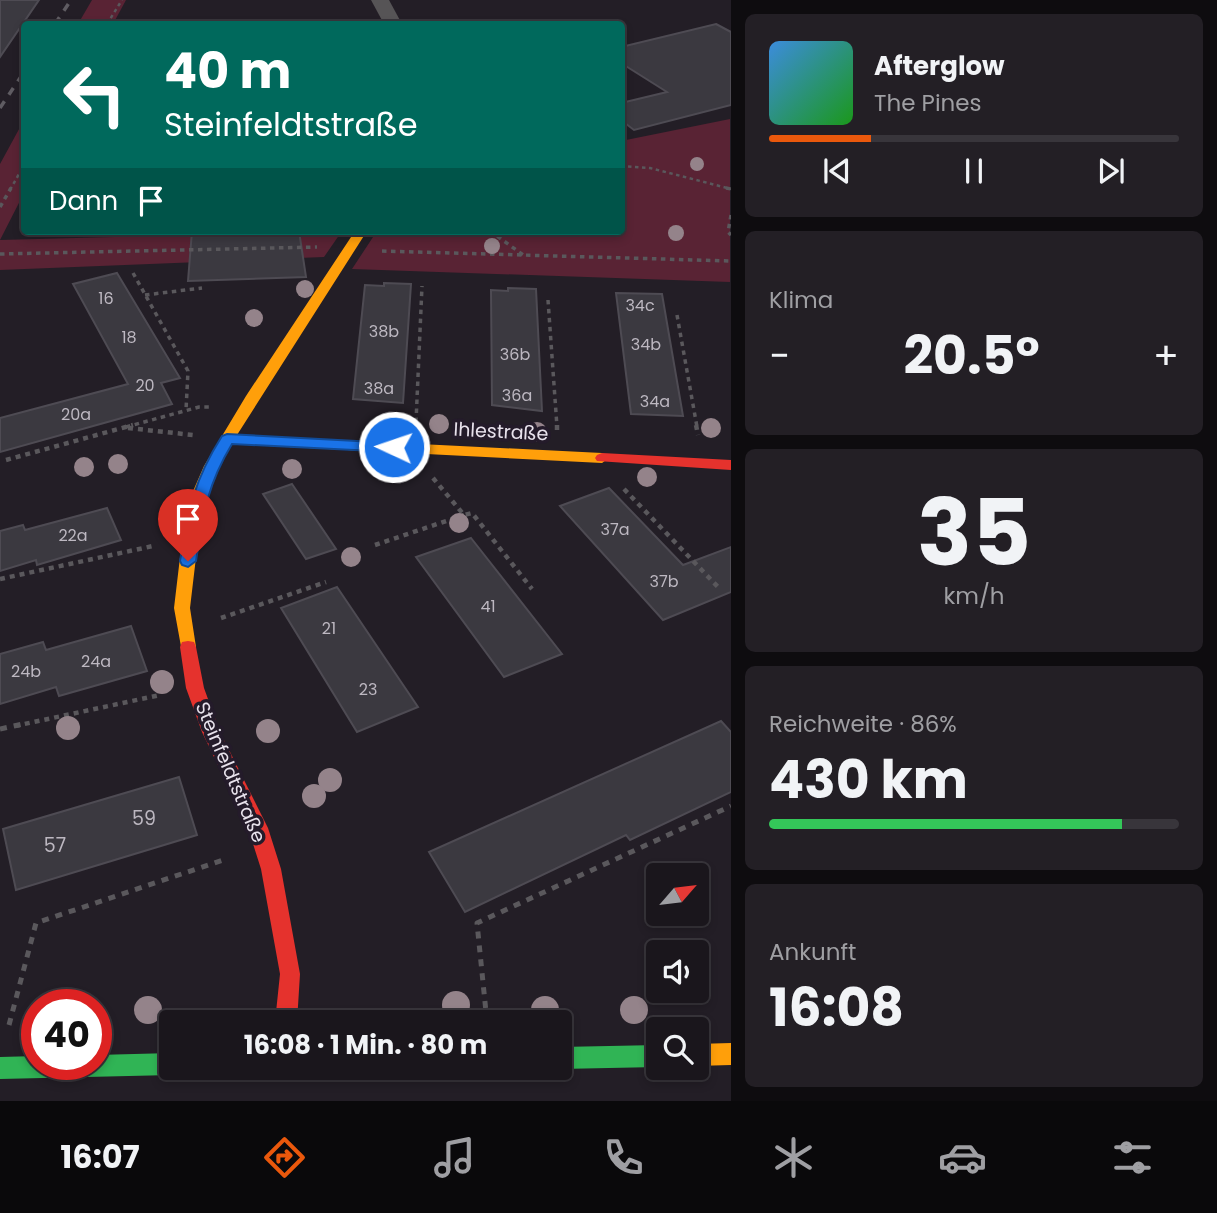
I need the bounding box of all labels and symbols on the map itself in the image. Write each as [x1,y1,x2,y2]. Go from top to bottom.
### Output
house number: 16 [98,287,114,310]
house number: 34c [625,294,655,317]
house number: 38b [369,320,399,343]
house number: 18 [121,326,137,349]
house number: 34b [631,333,661,356]
house number: 36b [500,343,530,366]
house number: 20 [135,374,155,397]
house number: 38a [364,377,394,400]
house number: 36a [502,384,532,407]
house number: 34a [640,390,670,413]
house number: 20a [61,403,91,426]
position arrow [357,410,431,484]
street label: Ihlestraße [453,416,549,447]
pin [158,489,218,561]
house number: 37a [601,518,629,541]
house number: 22a [58,524,88,547]
house number: 37b [650,570,679,593]
house number: 41 [480,595,496,618]
house number: 21 [322,617,336,640]
house number: 24a [81,650,111,673]
house number: 24b [11,660,41,683]
house number: 23 [359,678,377,701]
street label: Steinfeldtstraße [189,698,272,847]
house number: 59 [132,805,156,832]
house number: 57 [44,832,66,859]
north arrow [646,863,709,926]
speed limit sign: 40 [21,989,112,1080]

